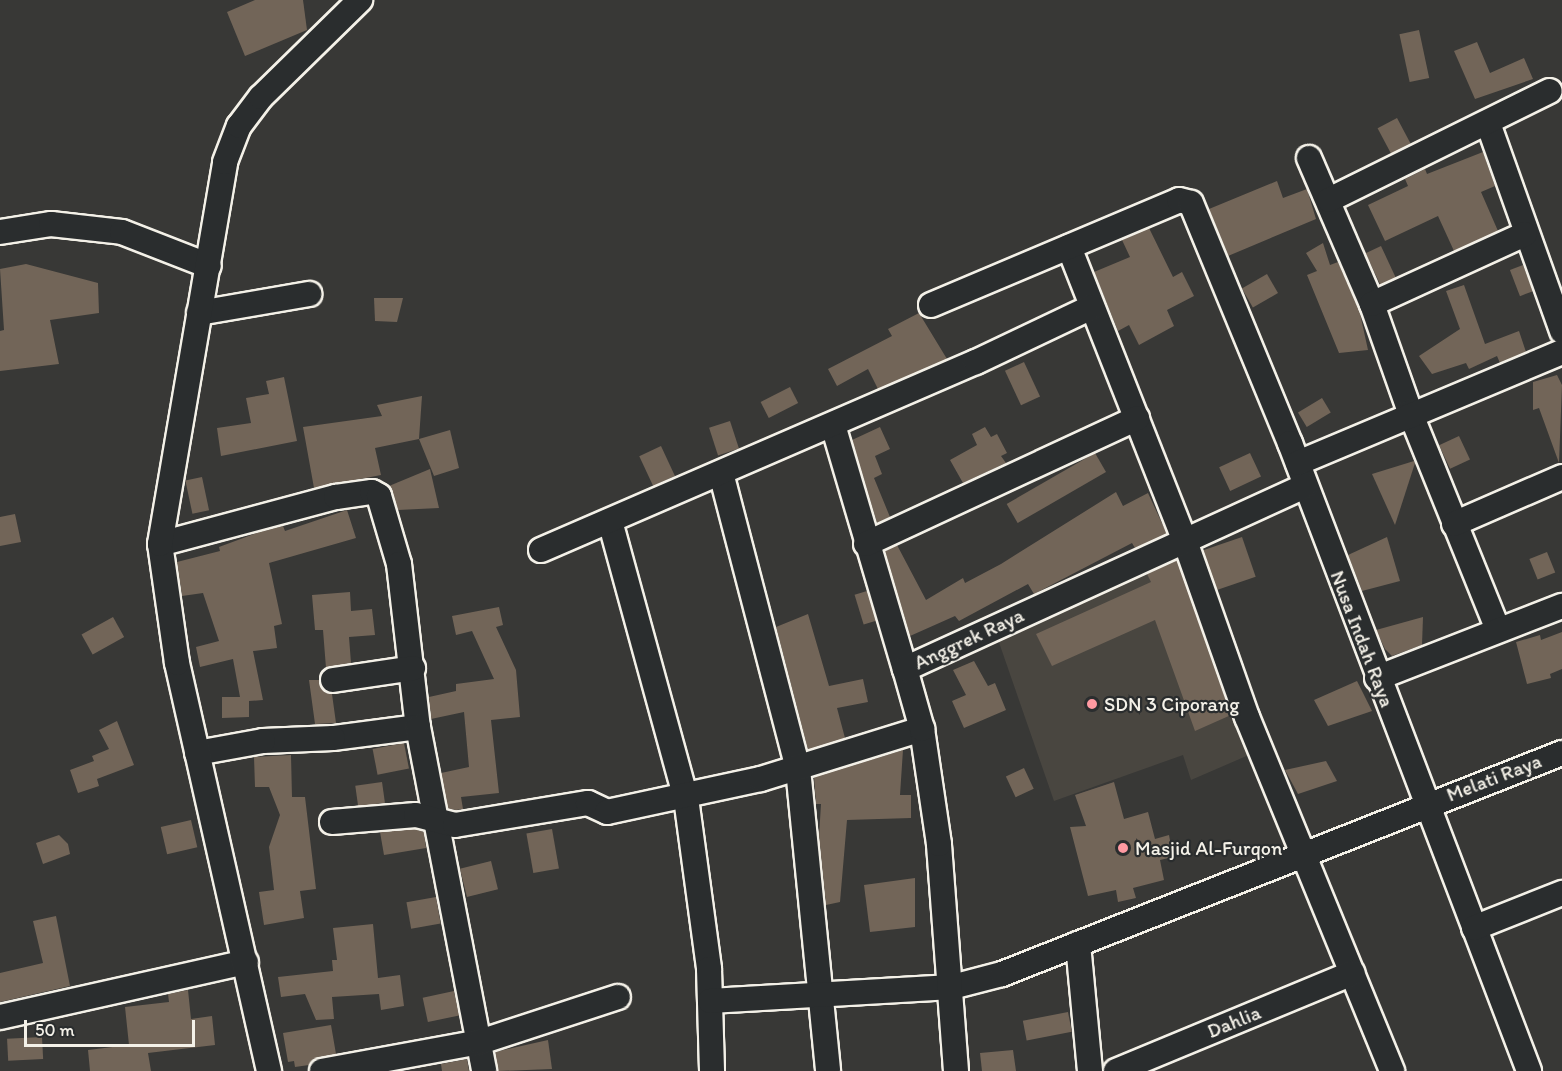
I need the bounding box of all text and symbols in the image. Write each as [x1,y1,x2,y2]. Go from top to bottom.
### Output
street label: Nusa Indah Raya [1325,567,1399,711]
street label: Anggrek Raya [910,603,1028,675]
place label: SDN 3 Ciporang [1104,692,1240,716]
marker: SDN 3 Ciporang [1085,697,1099,711]
street label: Melati Raya [1443,749,1545,807]
place label: Masjid Al-Furqon [1135,836,1282,860]
marker: Masjid Al-Furqon [1116,841,1130,855]
street label: Dahlia [1204,1000,1264,1044]
scale bar [27,1008,198,1046]
text: 50 m [35,1019,75,1041]

